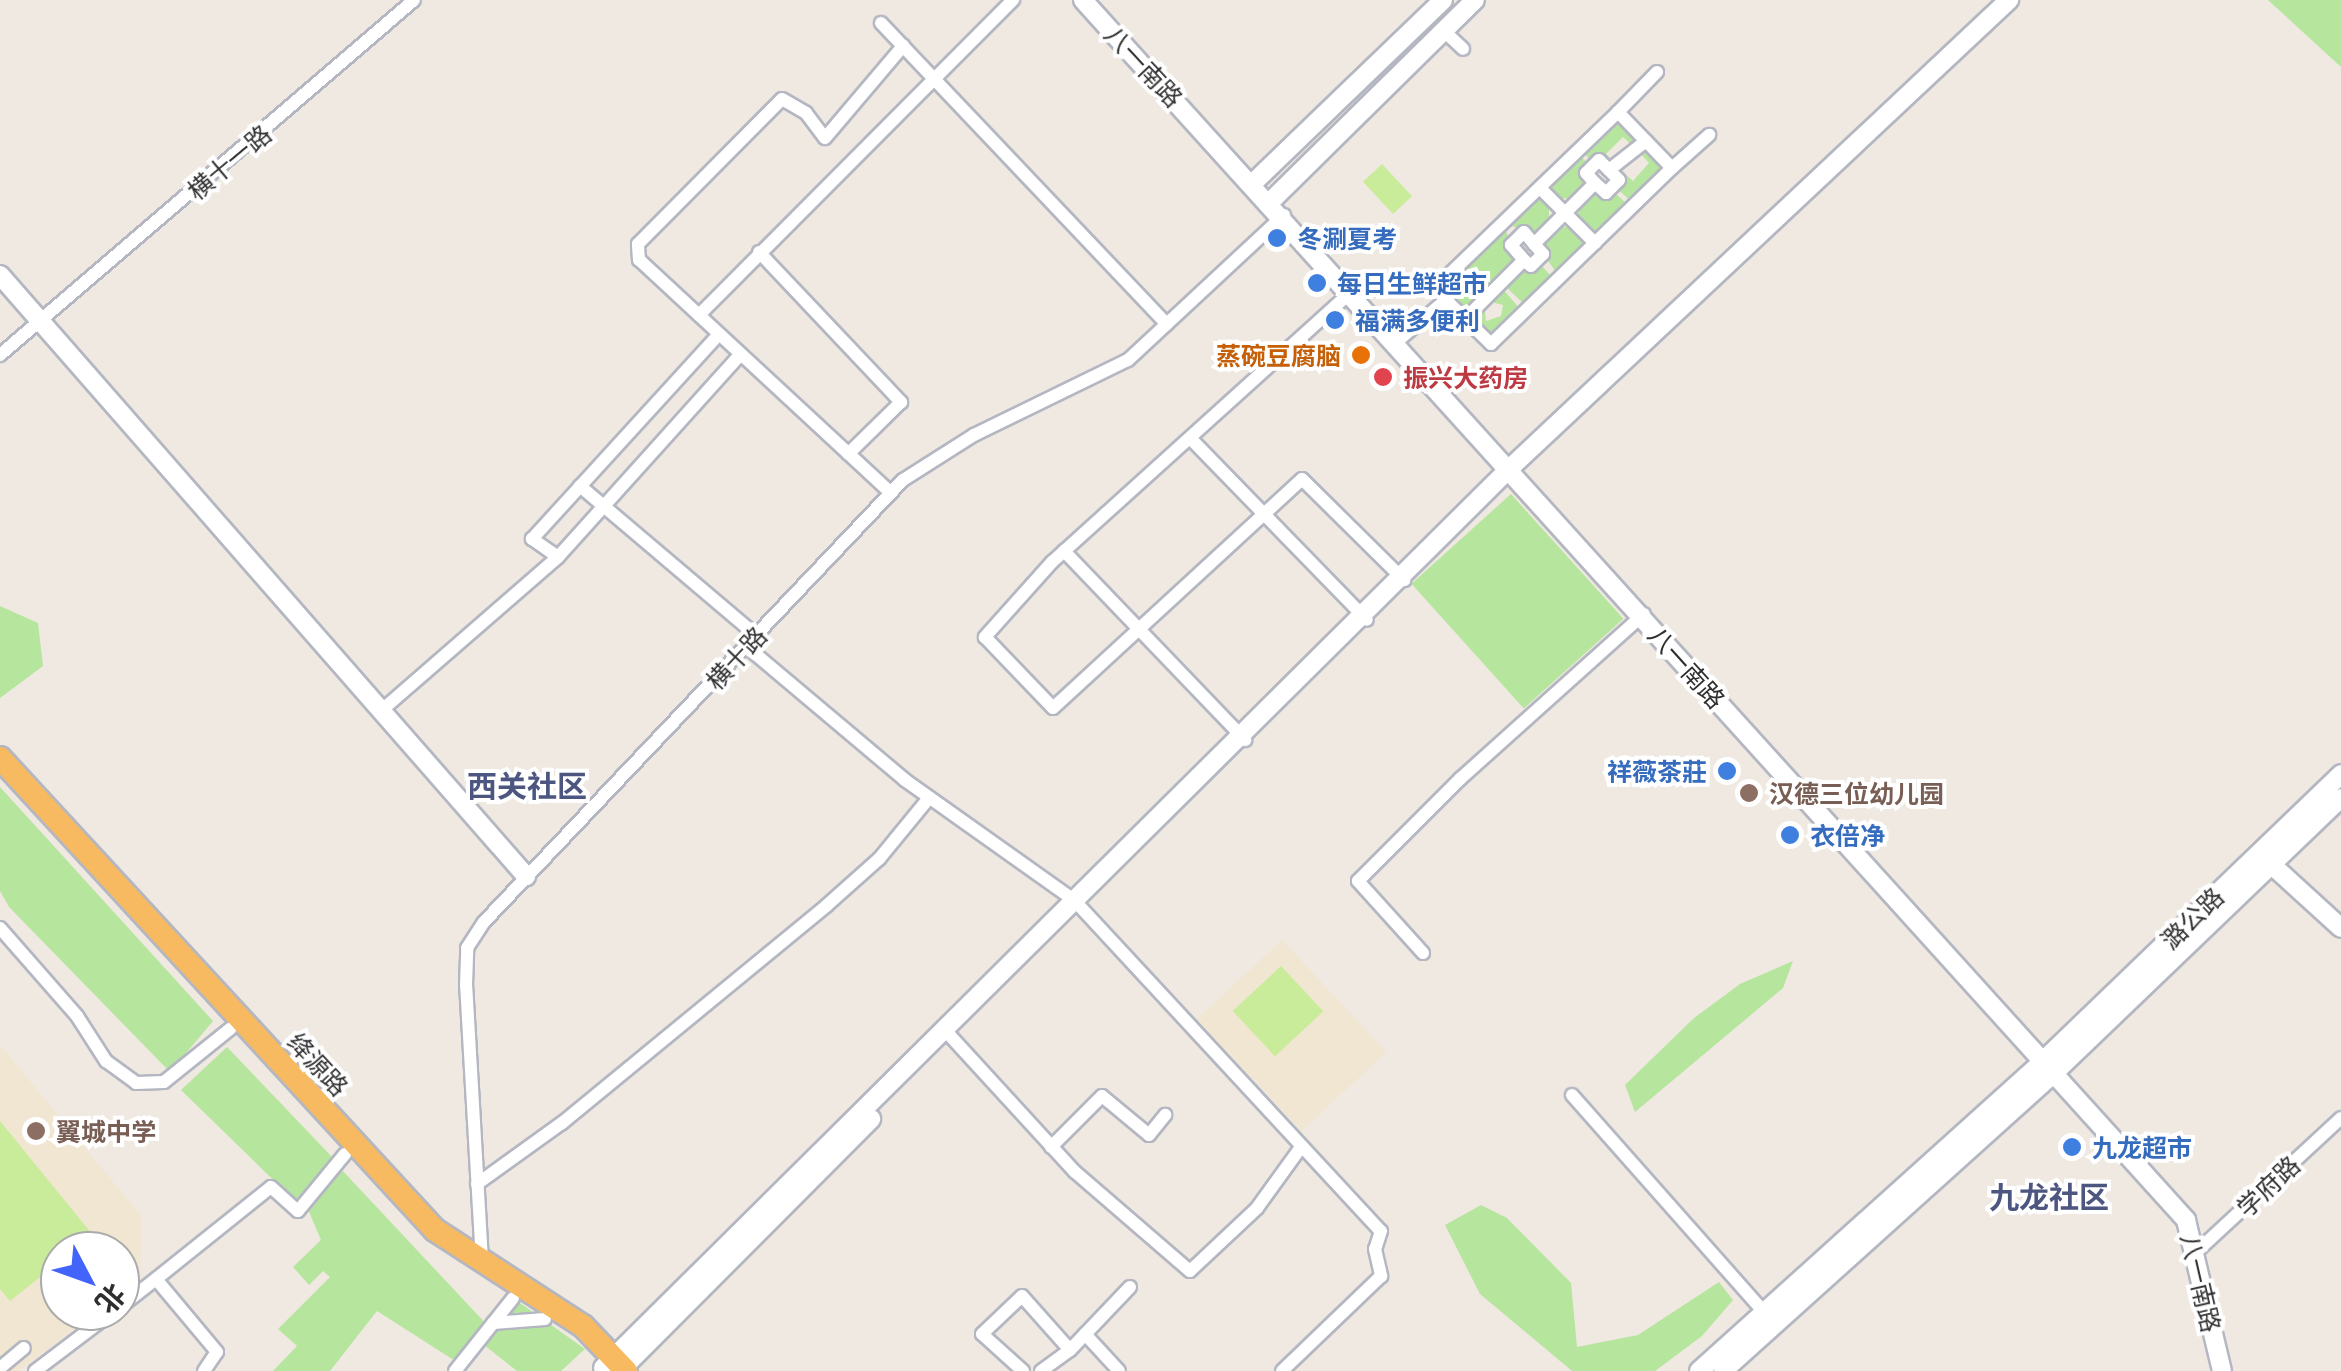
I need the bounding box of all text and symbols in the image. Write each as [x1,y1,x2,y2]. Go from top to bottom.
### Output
street label: 八一南路 [1099,19,1189,113]
street label: 横十一路 [181,118,277,206]
place label: 冬涮夏考 [1297,223,1397,253]
marker: 冬涮夏考 [1266,227,1288,249]
place label: 每日生鲜超市 [1337,268,1487,298]
marker: 每日生鲜超市 [1306,272,1328,294]
place label: 福满多便利 [1355,305,1480,335]
marker: 福满多便利 [1324,309,1346,331]
place label: 蒸碗豆腐脑 [1216,340,1341,370]
marker: 蒸碗豆腐脑 [1350,344,1372,366]
place label: 振兴大药房 [1403,362,1528,392]
marker: 振兴大药房 [1372,366,1394,388]
street label: 横十路 [699,620,773,696]
street label: 八一南路 [1642,620,1732,714]
place label: 祥薇茶莊 [1607,756,1707,786]
marker: 祥薇茶莊 [1716,760,1738,782]
district label: 西关社区 [467,768,587,804]
place label: 汉德三位幼儿园 [1769,778,1944,808]
marker: 汉德三位幼儿园 [1738,782,1760,804]
place label: 衣倍净 [1810,820,1885,850]
marker: 衣倍净 [1779,824,1801,846]
street label: 潞公路 [2155,881,2229,955]
street label: 绛源路 [281,1026,355,1102]
place label: 翼城中学 [56,1116,156,1146]
marker: 翼城中学 [25,1120,47,1142]
place label: 九龙超市 [2092,1132,2192,1162]
marker: 九龙超市 [2061,1136,2083,1158]
street label: 学府路 [2230,1149,2306,1223]
district label: 九龙社区 [1989,1179,2109,1215]
north arrow [40,1231,140,1331]
street label: 八一南路 [2175,1231,2227,1335]
text: 北 [88,1276,135,1322]

